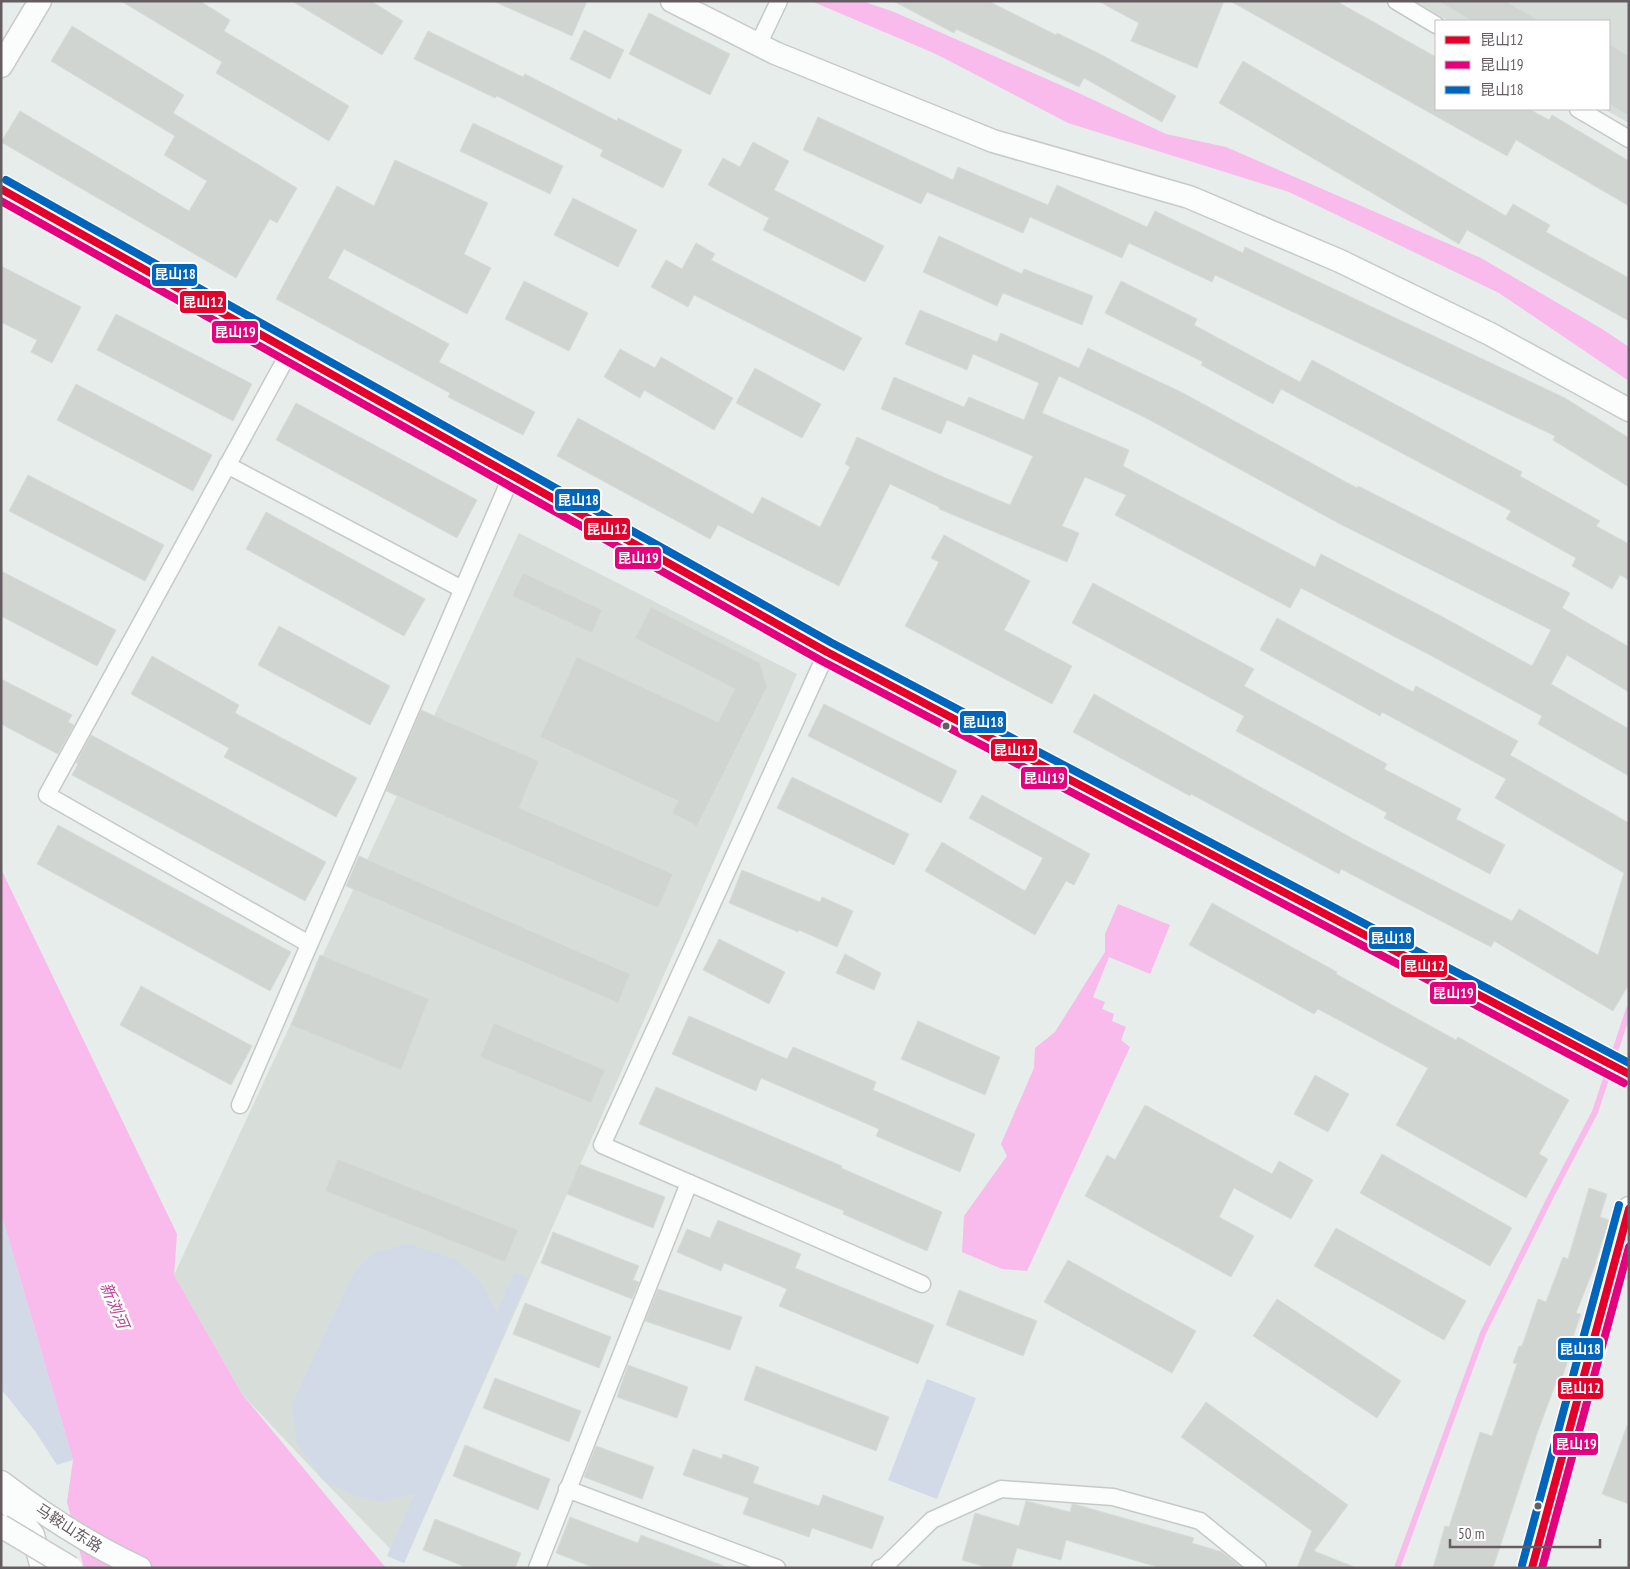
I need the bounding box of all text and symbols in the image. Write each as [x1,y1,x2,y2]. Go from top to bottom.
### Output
legend [1435,20,1610,110]
text: 昆山12 [1480,30,1524,49]
text: 昆山19 [1480,55,1524,74]
text: 昆山18 [1480,80,1524,99]
line badge: 昆山18 [151,263,198,287]
text: 昆山18 [154,265,196,283]
line badge: 昆山12 [179,290,227,314]
text: 昆山12 [182,293,224,311]
line badge: 昆山19 [211,320,259,344]
text: 昆山19 [214,323,256,341]
line badge: 昆山18 [554,488,601,512]
text: 昆山18 [557,491,599,509]
line badge: 昆山12 [583,517,631,541]
text: 昆山12 [586,520,628,538]
line badge: 昆山19 [614,546,662,570]
text: 昆山19 [617,549,659,567]
line badge: 昆山18 [959,710,1007,734]
text: 昆山18 [962,713,1004,731]
unlabelled marker [941,721,951,731]
line badge: 昆山12 [990,738,1038,762]
text: 昆山12 [993,741,1035,759]
line badge: 昆山19 [1020,766,1068,790]
text: 昆山19 [1023,769,1065,787]
line badge: 昆山18 [1368,926,1415,950]
text: 昆山18 [1370,929,1412,947]
line badge: 昆山12 [1400,954,1448,978]
text: 昆山12 [1403,957,1445,975]
line badge: 昆山19 [1429,981,1477,1005]
text: 昆山19 [1432,984,1474,1002]
water label: 新浏河 [96,1279,135,1334]
line badge: 昆山18 [1557,1337,1604,1361]
text: 昆山18 [1559,1340,1601,1358]
line badge: 昆山12 [1557,1377,1604,1400]
text: 昆山12 [1559,1379,1601,1397]
line badge: 昆山19 [1552,1432,1599,1456]
text: 昆山19 [1555,1435,1597,1453]
street label: 马鞍山东路 [33,1499,106,1556]
unlabelled marker [1533,1501,1543,1511]
scale bar [1450,1516,1600,1548]
text: 50 m [1458,1524,1484,1543]

